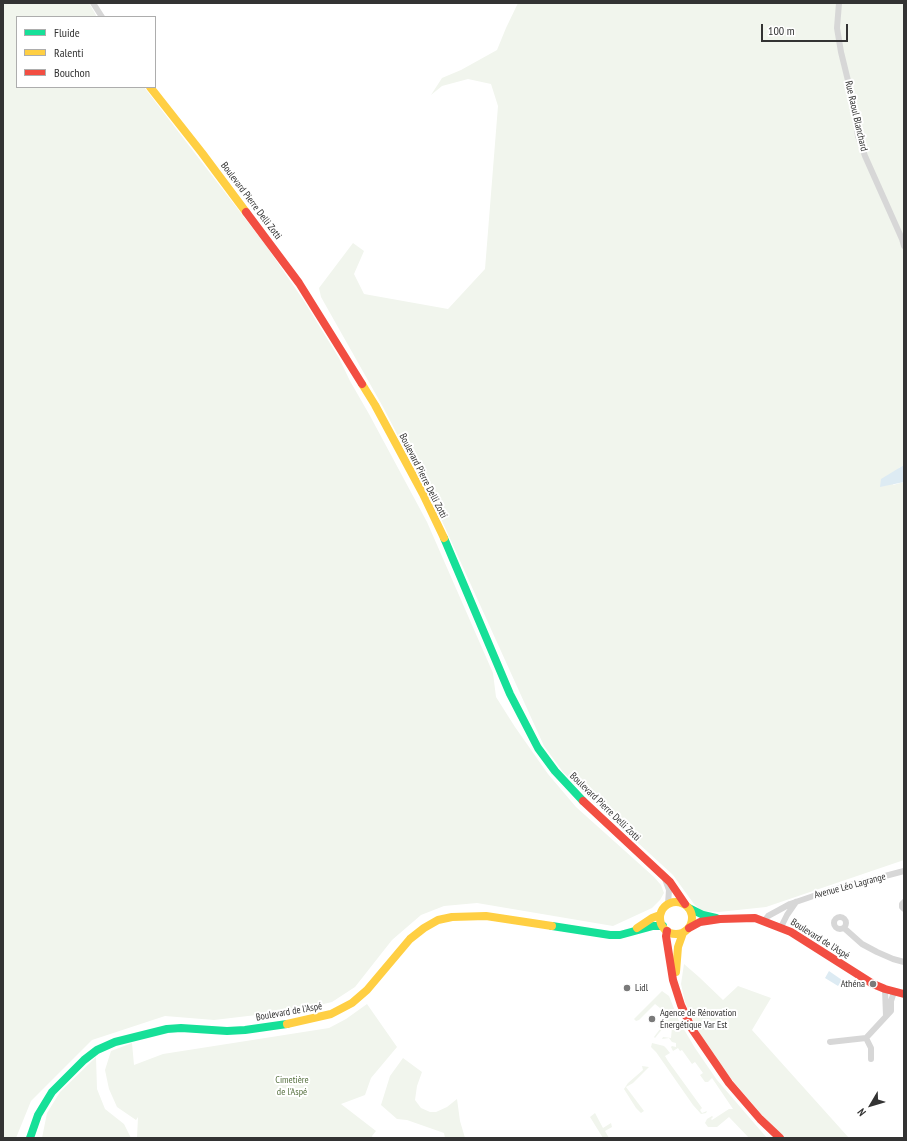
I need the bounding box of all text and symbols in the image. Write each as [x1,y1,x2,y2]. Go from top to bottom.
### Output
legend [16,16,156,88]
scale bar [763,16,850,42]
text: 100 m [768,23,795,38]
text: Fluide [54,25,80,40]
text: Ralenti [54,45,83,60]
text: Bouchon [54,65,90,80]
street label: Rue Raoul Blanchard [842,80,870,152]
street label: Boulevard Pierre Delli Zotti [218,160,284,242]
street label: Boulevard Pierre Delli Zotti [396,432,450,520]
street label: Boulevard Pierre Delli Zotti [567,770,643,844]
street label: Avenue Léo Lagrange [813,871,887,901]
street label: Boulevard de l'Aspé [788,916,852,962]
place label: Athéna [841,978,865,990]
marker: Athéna [868,979,878,989]
place label: Lidl [635,982,648,994]
marker: Lidl [622,983,632,993]
street label: Boulevard de l'Aspé [255,1000,323,1024]
place label: Agence de Rénovation Énergétique Var Est [660,1007,736,1030]
marker: Agence de Rénovation Énergétique Var Est [647,1014,657,1024]
park label: Cimetière de l'Aspé [275,1074,309,1098]
north arrow [851,1085,891,1125]
text: N [854,1106,869,1119]

